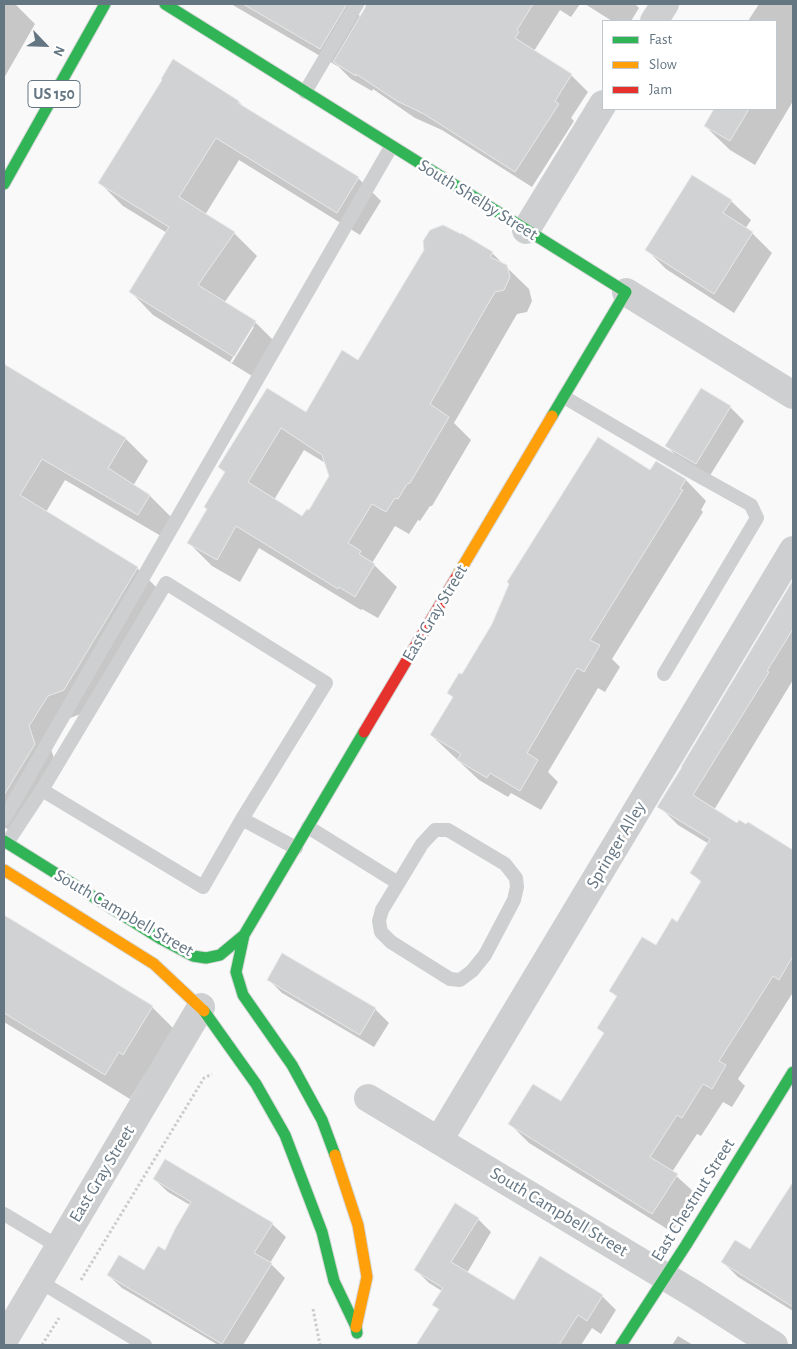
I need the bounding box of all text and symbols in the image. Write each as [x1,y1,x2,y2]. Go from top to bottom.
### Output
north arrow [20,20,70,70]
legend [602,20,777,110]
text: Fast [649,32,672,47]
text: N [50,44,67,58]
text: Slow [649,57,677,72]
road number: US 150 [28,80,80,108]
text: Jam [649,82,672,97]
street label: South Shelby Street [414,155,542,245]
street label: East Gray Street [398,561,472,665]
street label: Springer Alley [581,797,651,893]
street label: South Campbell Street [51,864,197,962]
street label: East Gray Street [65,1122,139,1226]
street label: East Chestnut Street [646,1134,740,1266]
street label: South Campbell Street [486,1162,632,1262]

